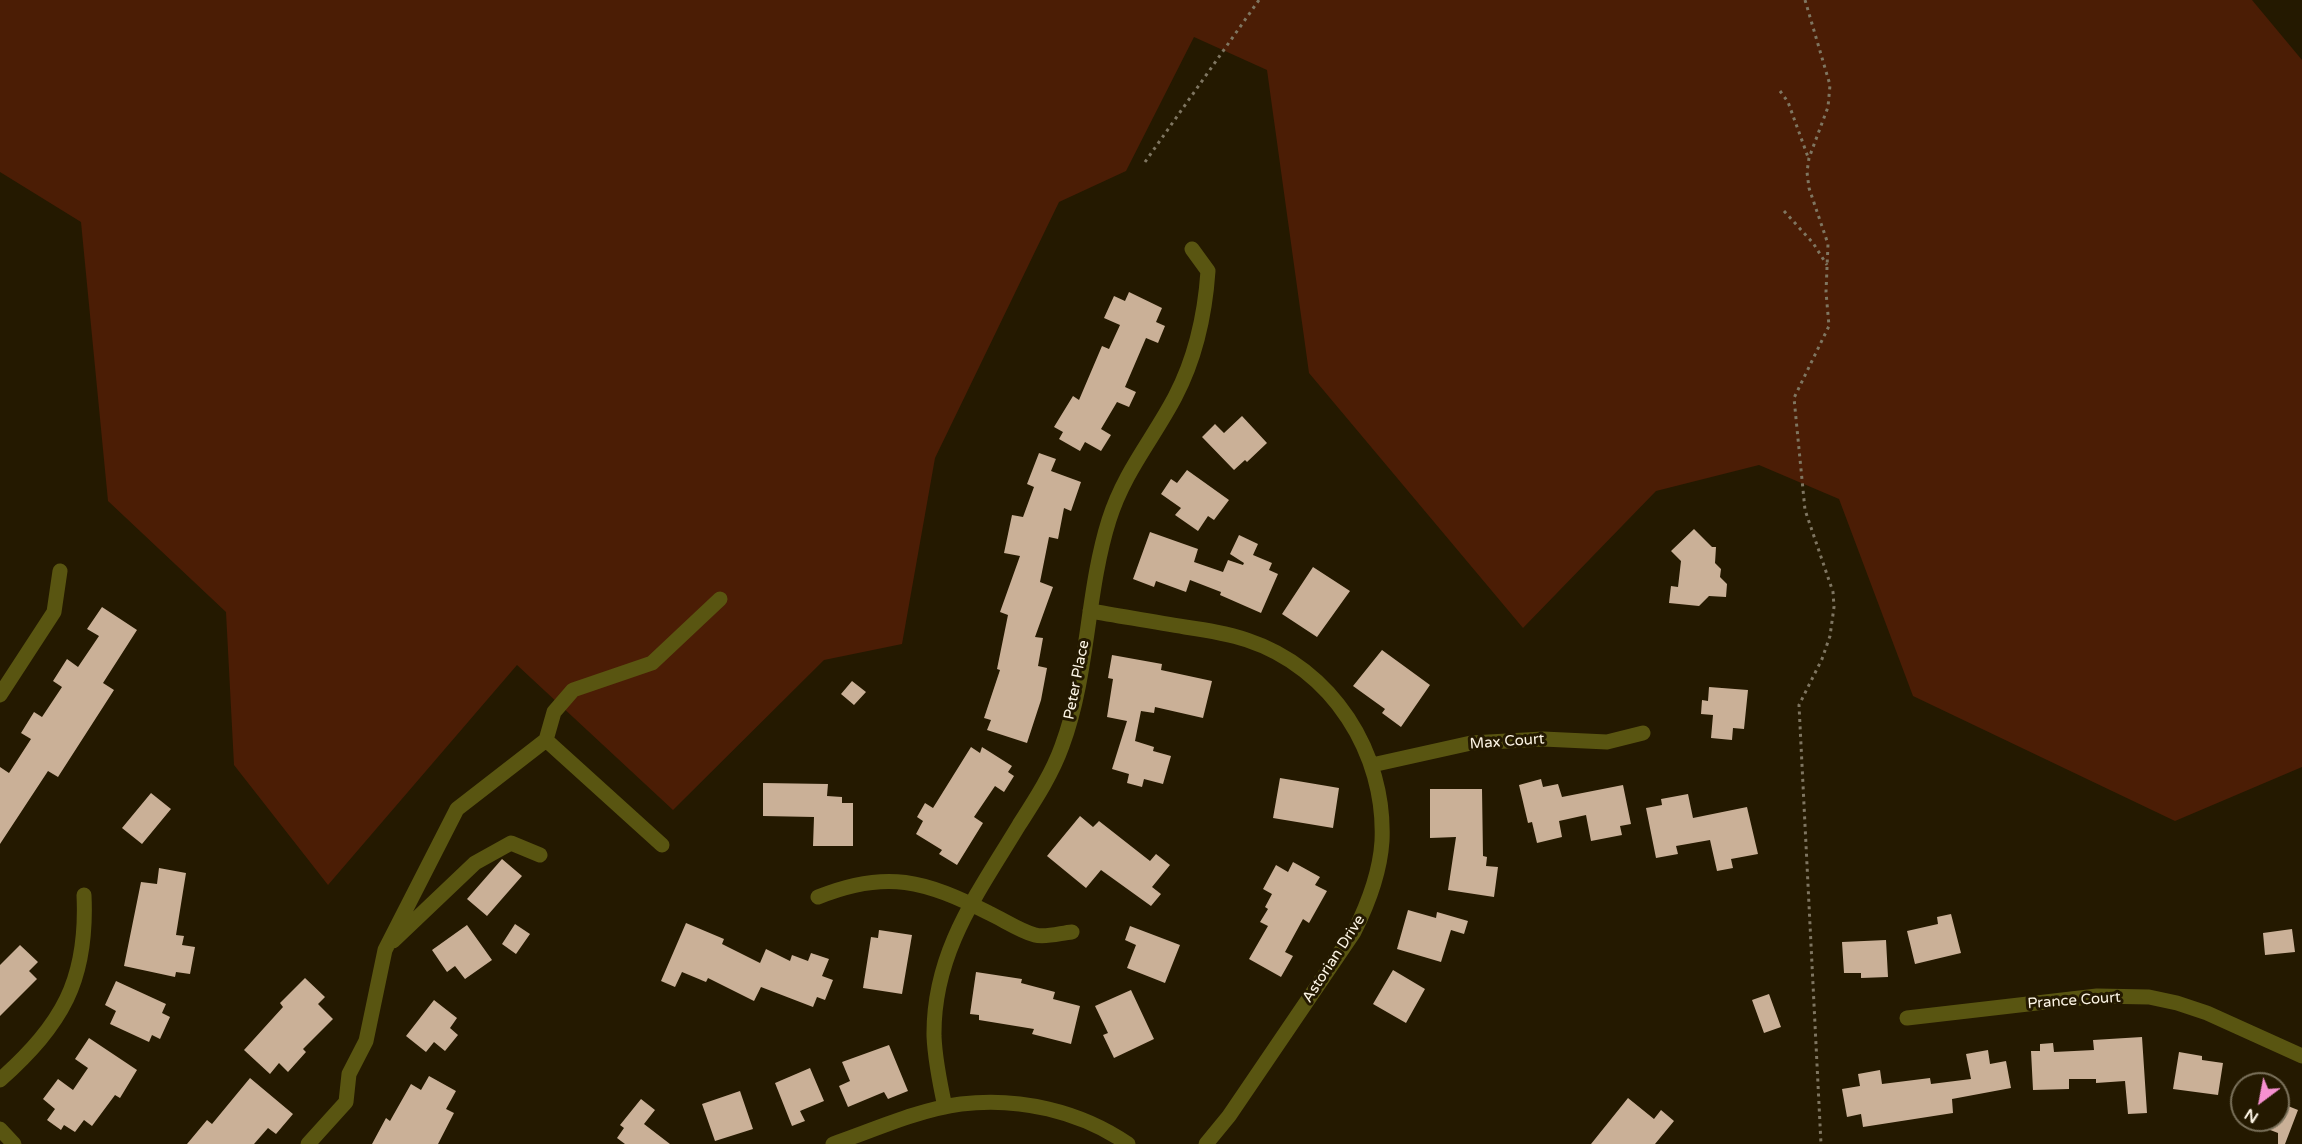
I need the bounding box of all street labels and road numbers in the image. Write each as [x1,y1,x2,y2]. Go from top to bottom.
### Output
street label: Peter Place [1060,639,1094,721]
street label: Max Court [1469,730,1545,754]
street label: Astorian Drive [1299,912,1369,1006]
street label: Prance Court [2027,989,2121,1013]

